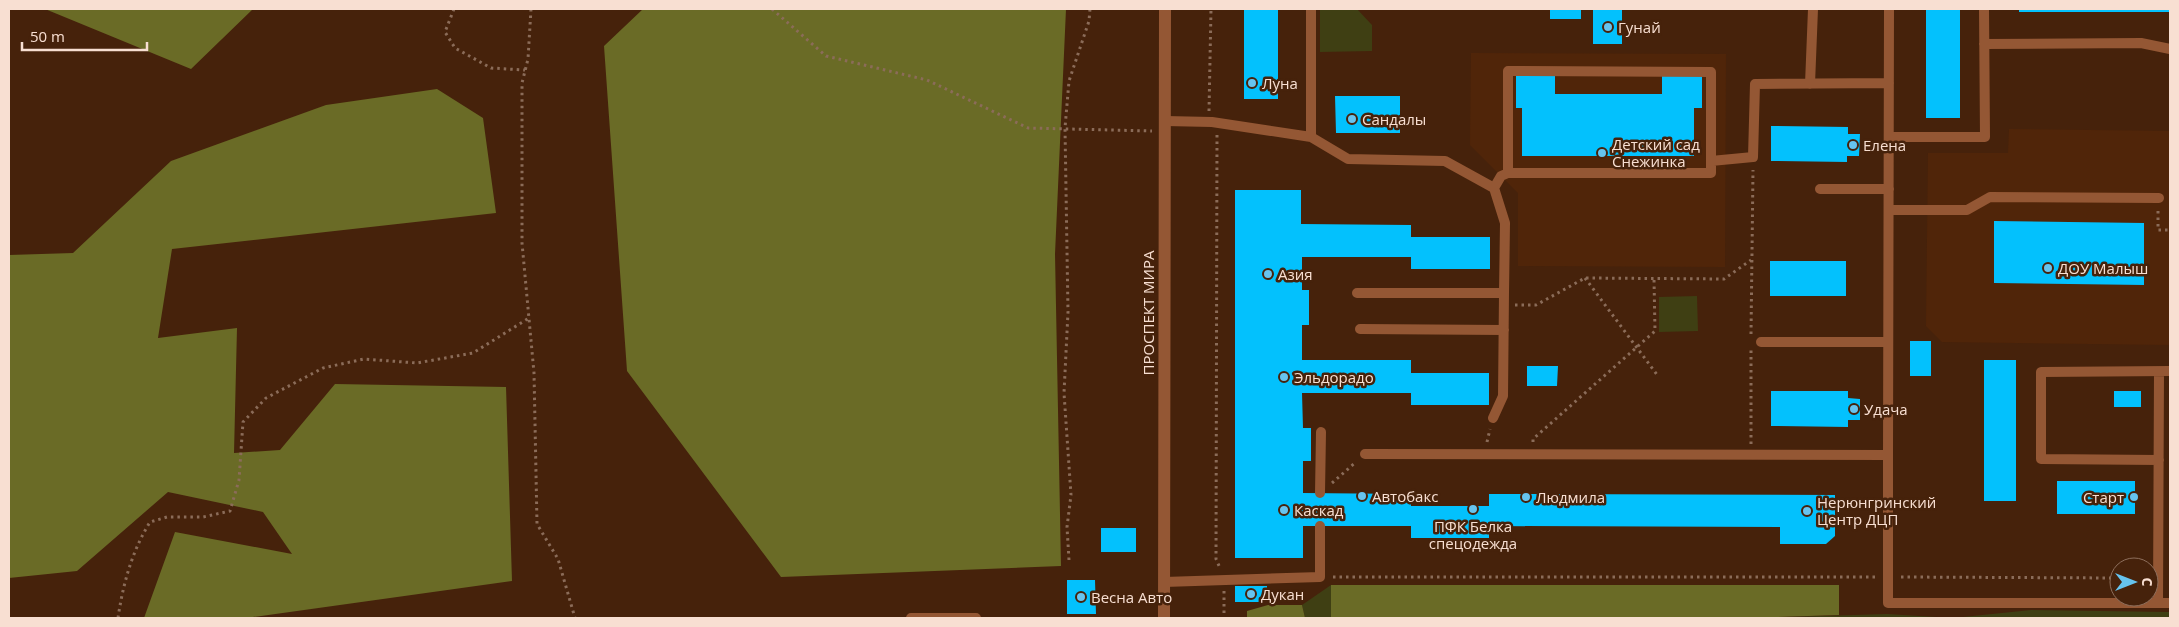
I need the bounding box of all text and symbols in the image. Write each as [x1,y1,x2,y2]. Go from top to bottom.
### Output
place label: Гунай [1618,17,1661,37]
scale bar [22,20,148,52]
marker: Гунай [1602,21,1614,33]
text: 50 m [30,26,65,46]
place label: Луна [1262,73,1298,93]
marker: Луна [1246,77,1258,89]
place label: Сандалы [1362,109,1426,129]
marker: Сандалы [1346,113,1358,125]
place label: Детский сад Снежинка [1612,134,1700,171]
place label: Елена [1863,135,1906,155]
marker: Елена [1847,139,1859,151]
marker: Детский сад Снежинка [1596,147,1608,159]
street label: ПРОСПЕКТ МИРА [1138,250,1158,376]
place label: ДОУ Малыш [2058,258,2148,278]
marker: ДОУ Малыш [2042,262,2054,274]
place label: Азия [1278,264,1313,284]
marker: Азия [1262,268,1274,280]
place label: Эльдорадо [1294,367,1374,387]
marker: Эльдорадо [1278,371,1290,383]
place label: Удача [1864,399,1908,419]
marker: Удача [1848,403,1860,415]
place label: Автобакс [1372,486,1438,506]
place label: Людмила [1536,487,1605,507]
place label: Старт [2083,487,2124,507]
marker: Автобакс [1356,490,1368,502]
marker: Людмила [1520,491,1532,503]
marker: Старт [2128,491,2140,503]
place label: Нерюнгринский Центр ДЦП [1817,492,1936,529]
place label: Каскад [1294,500,1344,520]
marker: ПФК Белка спецодежда [1467,503,1479,515]
marker: Каскад [1278,504,1290,516]
marker: Нерюнгринский Центр ДЦП [1801,505,1813,517]
place label: ПФК Белка спецодежда [1429,516,1517,553]
north arrow [2109,557,2159,607]
text: С [2138,578,2157,587]
place label: Дукан [1261,584,1304,604]
place label: Весна Авто [1091,587,1172,607]
marker: Дукан [1245,588,1257,600]
marker: Весна Авто [1075,591,1087,603]

